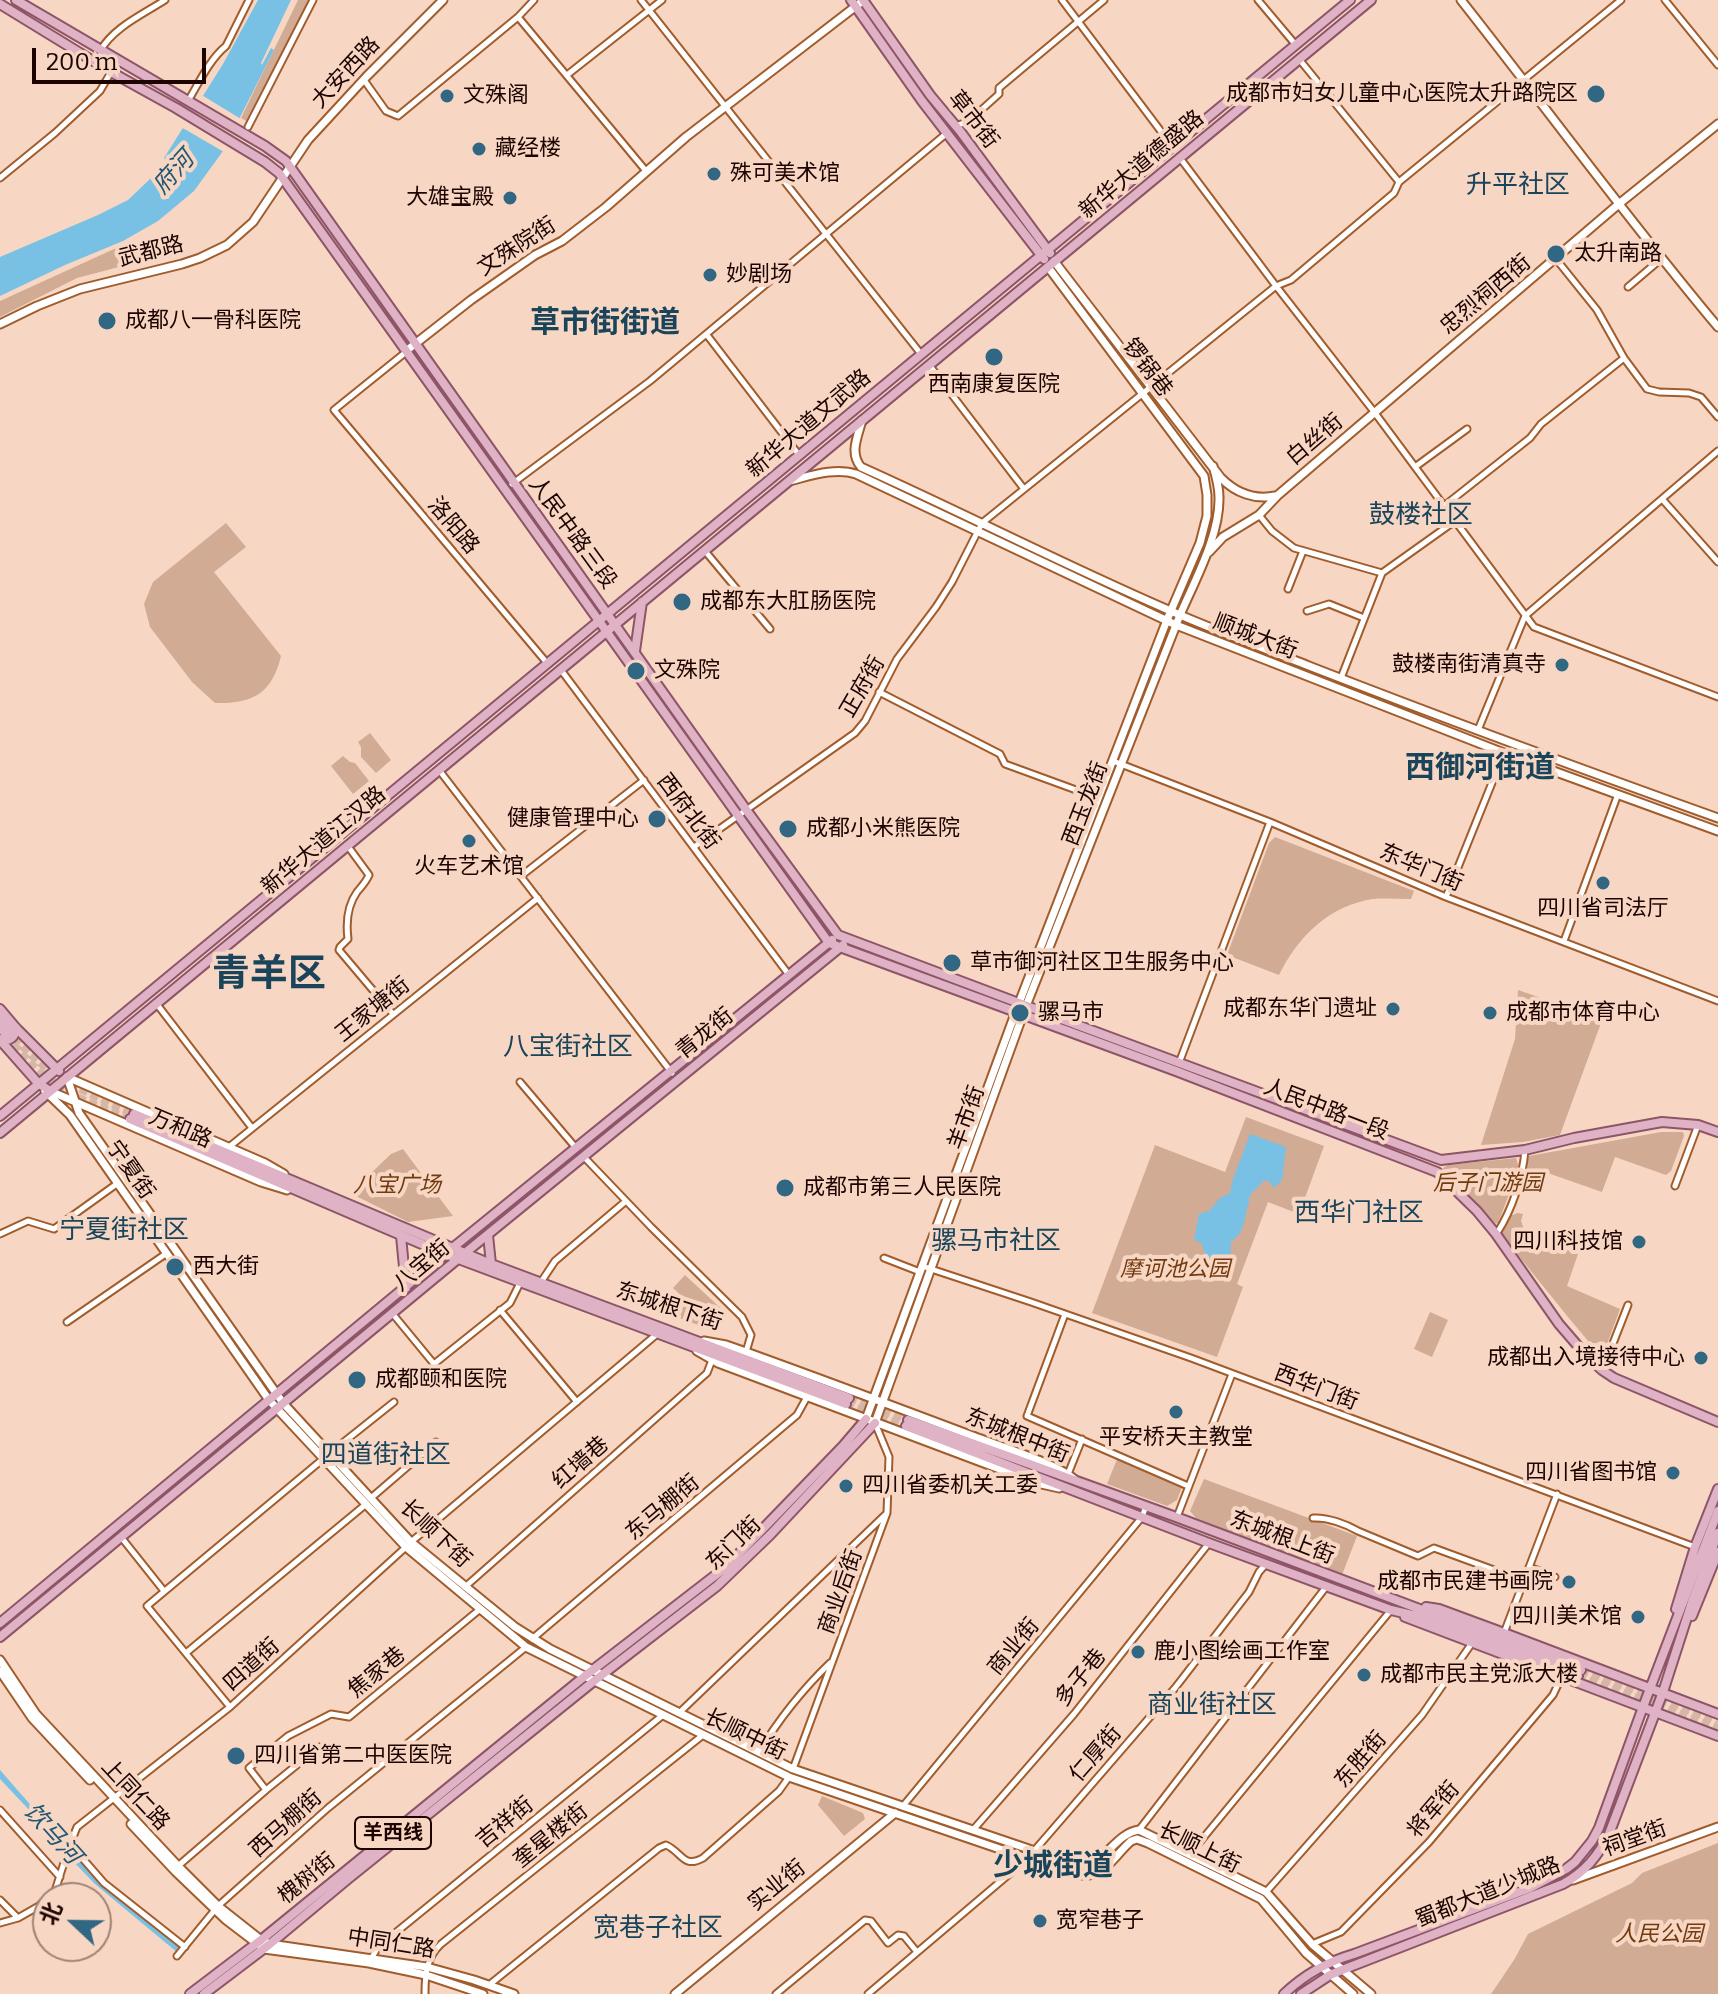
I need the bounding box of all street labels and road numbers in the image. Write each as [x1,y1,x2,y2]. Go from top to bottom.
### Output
street label: 大安西路 [306,32,386,114]
street label: 草市街 [942,86,1004,154]
street label: 新华大道德盛路 [1075,105,1209,225]
street label: 文殊院街 [473,212,561,282]
street label: 武都路 [116,231,186,273]
street label: 忠烈祠西街 [1435,250,1537,340]
street label: 锣锅巷 [1117,334,1177,402]
street label: 新华大道文武路 [742,364,876,484]
street label: 白丝街 [1281,409,1349,471]
street label: 人民中路三段 [523,472,621,594]
street label: 洛阳路 [422,492,484,560]
street label: 顺城大街 [1209,609,1301,665]
street label: 正府街 [835,652,891,722]
street label: 西玉龙街 [1058,758,1114,850]
street label: 西府北街 [651,769,725,855]
street label: 新华大道江汉路 [257,781,391,901]
street label: 东华门街 [1375,839,1467,897]
street label: 王家塘街 [330,972,416,1048]
street label: 青龙街 [671,1003,739,1065]
street label: 人民中路一段 [1260,1074,1392,1146]
street label: 羊市街 [943,1082,991,1154]
street label: 万和路 [144,1104,216,1154]
street label: 宁夏街 [100,1135,160,1205]
street label: 八宝街 [388,1235,456,1297]
street label: 东城根下街 [613,1277,725,1337]
street label: 西华门街 [1270,1360,1362,1416]
street label: 东城根中街 [961,1403,1073,1469]
street label: 红墙巷 [547,1431,615,1495]
street label: 东马棚街 [621,1470,705,1546]
street label: 长顺下街 [394,1494,476,1574]
street label: 东城根上街 [1226,1506,1338,1570]
street label: 东门街 [701,1512,767,1576]
street label: 商业后街 [814,1546,868,1638]
street label: 商业街 [983,1613,1045,1681]
street label: 四道街 [219,1633,285,1697]
street label: 焦家巷 [343,1642,411,1704]
street label: 多子巷 [1050,1644,1112,1712]
street label: 长顺中街 [700,1704,790,1766]
street label: 仁厚街 [1064,1720,1128,1788]
street label: 东胜街 [1329,1726,1393,1794]
street label: 上同仁路 [95,1754,175,1836]
street label: 将军街 [1402,1776,1466,1844]
street label: 西马棚街 [244,1785,328,1863]
street label: 吉祥街 [471,1792,539,1854]
street label: 奎星楼街 [508,1798,594,1874]
street label: 祠堂街 [1599,1815,1671,1863]
road number: 羊西线 [355,1817,431,1849]
street label: 长顺上街 [1154,1817,1244,1879]
street label: 槐树街 [273,1848,341,1910]
street label: 蜀都大道少城路 [1412,1852,1564,1934]
street label: 实业街 [743,1855,811,1917]
street label: 中同仁路 [345,1924,437,1964]

